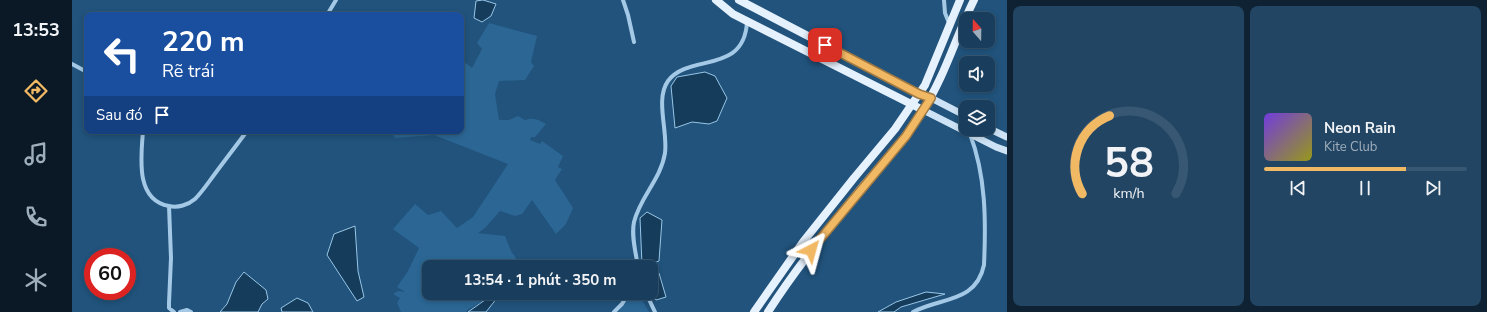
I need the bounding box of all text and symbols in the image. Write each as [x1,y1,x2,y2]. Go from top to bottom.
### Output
north arrow [959,12,995,48]
map controls [959,12,995,136]
text: 13:53 [12,18,60,42]
text: 220 m [162,23,245,61]
icon: left [96,28,148,80]
pin [808,28,842,62]
icon: arrive [814,34,836,56]
button: sound [959,56,995,92]
text: Rẽ trái [162,59,214,83]
icon: directions [22,77,50,105]
button: layers [959,100,995,136]
icon: arrive [151,104,173,126]
text: Sau đó [96,105,143,125]
text: Neon Rain [1324,118,1396,138]
text: 58 [1104,135,1153,192]
text: Kite Club [1324,138,1377,156]
icon: music [22,140,50,168]
icon: previous [1287,177,1309,199]
icon: pause [1354,177,1376,199]
icon: next [1422,177,1444,199]
text: km/h [1113,184,1144,203]
icon: phone [22,203,50,231]
position arrow [790,229,832,271]
speed limit sign: 60 [84,248,136,300]
icon: climate [22,266,50,294]
text: 13:54 · 1 phút · 350 m [464,270,616,290]

